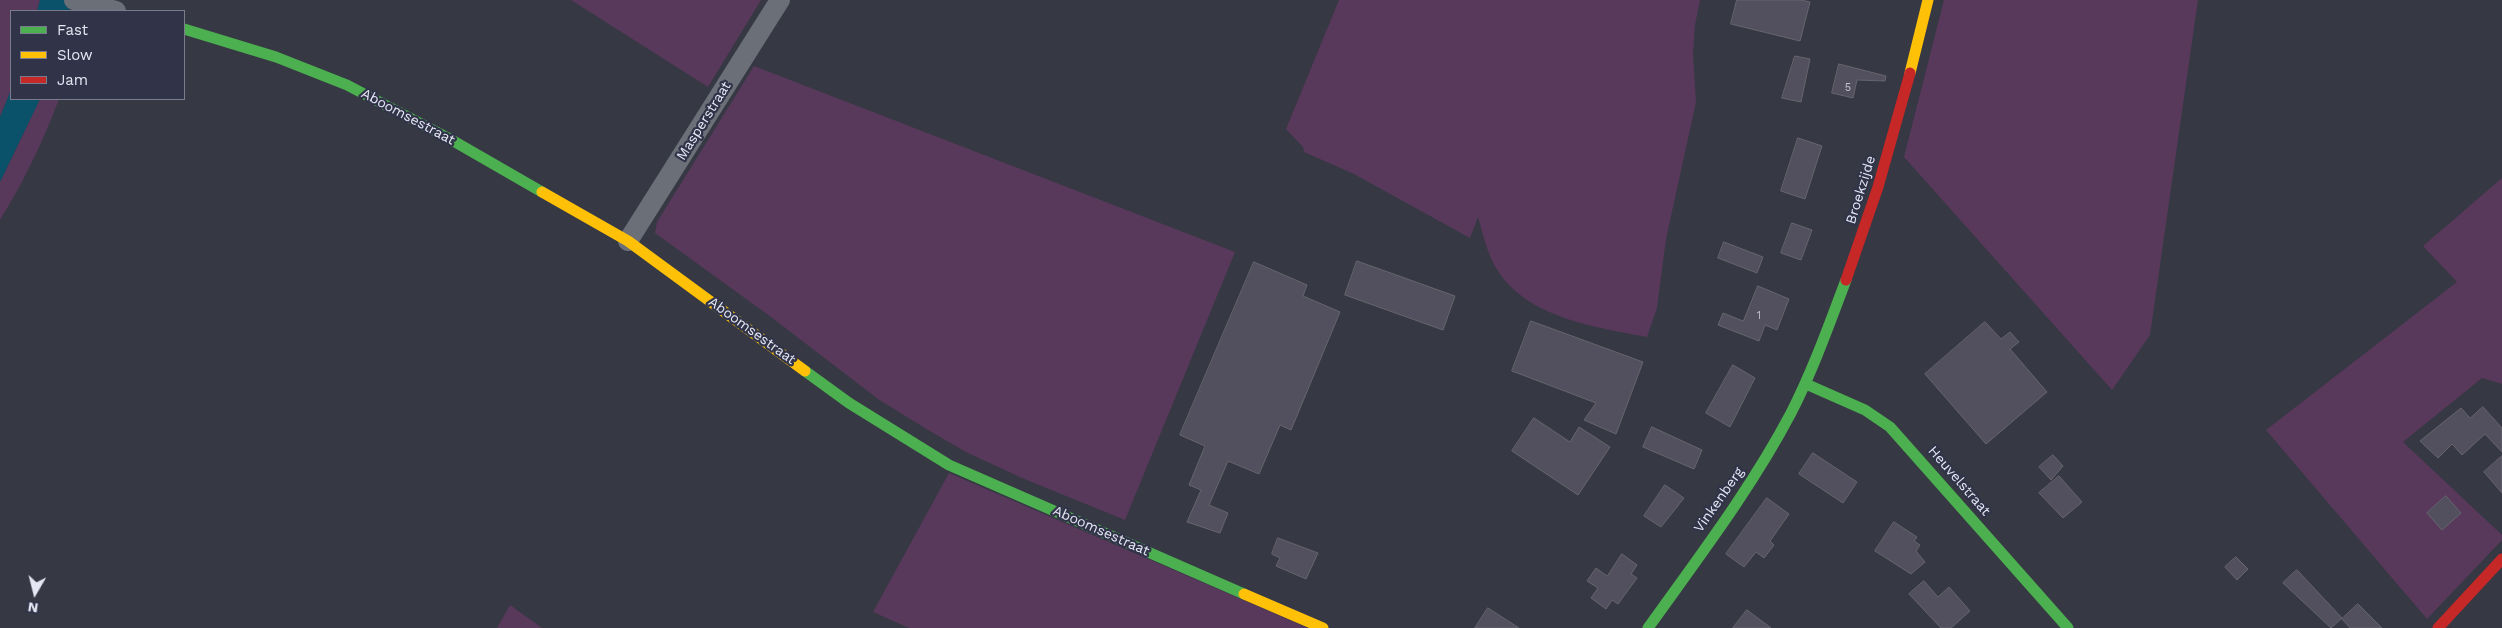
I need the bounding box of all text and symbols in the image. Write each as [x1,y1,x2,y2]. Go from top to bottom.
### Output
legend [10,10,185,100]
text: Fast [57,21,88,39]
text: Slow [57,46,93,64]
text: Jam [57,71,88,89]
street label: Masperstraat [673,79,735,163]
house number: 5 [1845,81,1851,95]
street label: Aboomsestraat [358,85,458,149]
street label: Broekzijde [1843,154,1879,226]
street label: Aboomsestraat [705,294,799,368]
house number: 1 [1757,309,1761,323]
street label: Heuvelstraat [1924,443,1994,519]
street label: Vinkenberg [1690,464,1748,536]
street label: Aboomsestraat [1050,502,1152,560]
north arrow [10,568,60,618]
text: N [27,599,39,616]

